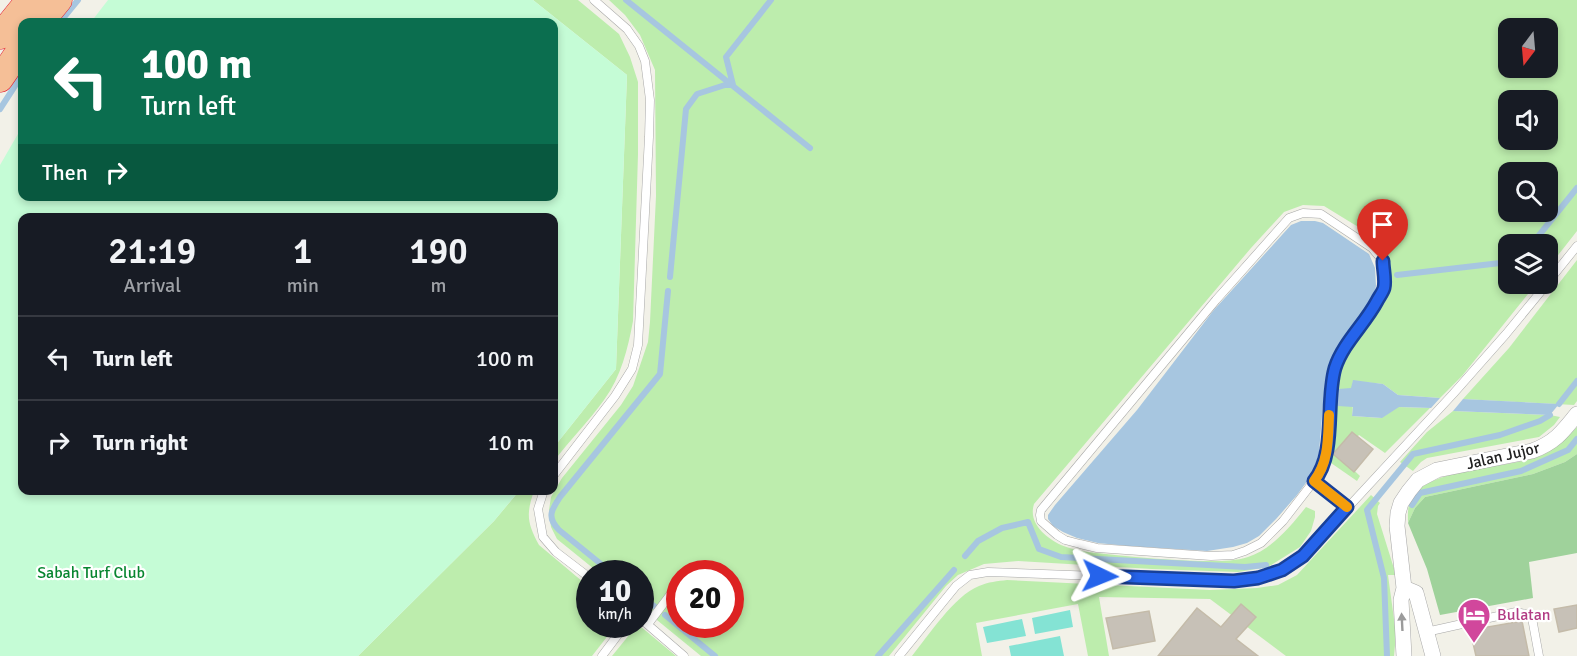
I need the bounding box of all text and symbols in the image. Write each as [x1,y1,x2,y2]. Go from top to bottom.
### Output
north arrow [1498,18,1558,78]
map controls [1498,18,1558,294]
text: 100 m [141,39,252,90]
icon: left [42,42,120,120]
text: Turn left [141,90,236,123]
button: sound [1498,90,1558,150]
icon: right [100,156,133,189]
text: Then [42,159,88,186]
button: search [1498,162,1558,222]
pin [1357,199,1408,261]
icon: arrive [1366,208,1399,241]
text: 21:19 [108,229,196,274]
text: 1 [293,229,313,274]
text: 190 [409,229,468,274]
button: layers [1498,234,1558,294]
text: Arrival [124,273,181,298]
text: min [287,273,319,298]
text: m [430,273,446,298]
icon: left [42,342,75,375]
text: Turn left [93,345,173,372]
text: 100 m [476,345,534,372]
icon: right [42,426,75,459]
text: Turn right [93,429,188,456]
text: 10 m [488,429,534,456]
street label: Jalan Jujor [1464,438,1542,474]
position arrow [1068,544,1132,608]
speed limit sign: 20 [666,560,744,638]
park label: Sabah Turf Club [37,563,145,583]
text: 10 [599,573,631,610]
hotel icon: Bulatan [1456,597,1492,644]
text: km/h [598,605,632,623]
place label: Bulatan [1497,605,1551,625]
one-way arrow [1397,612,1407,631]

